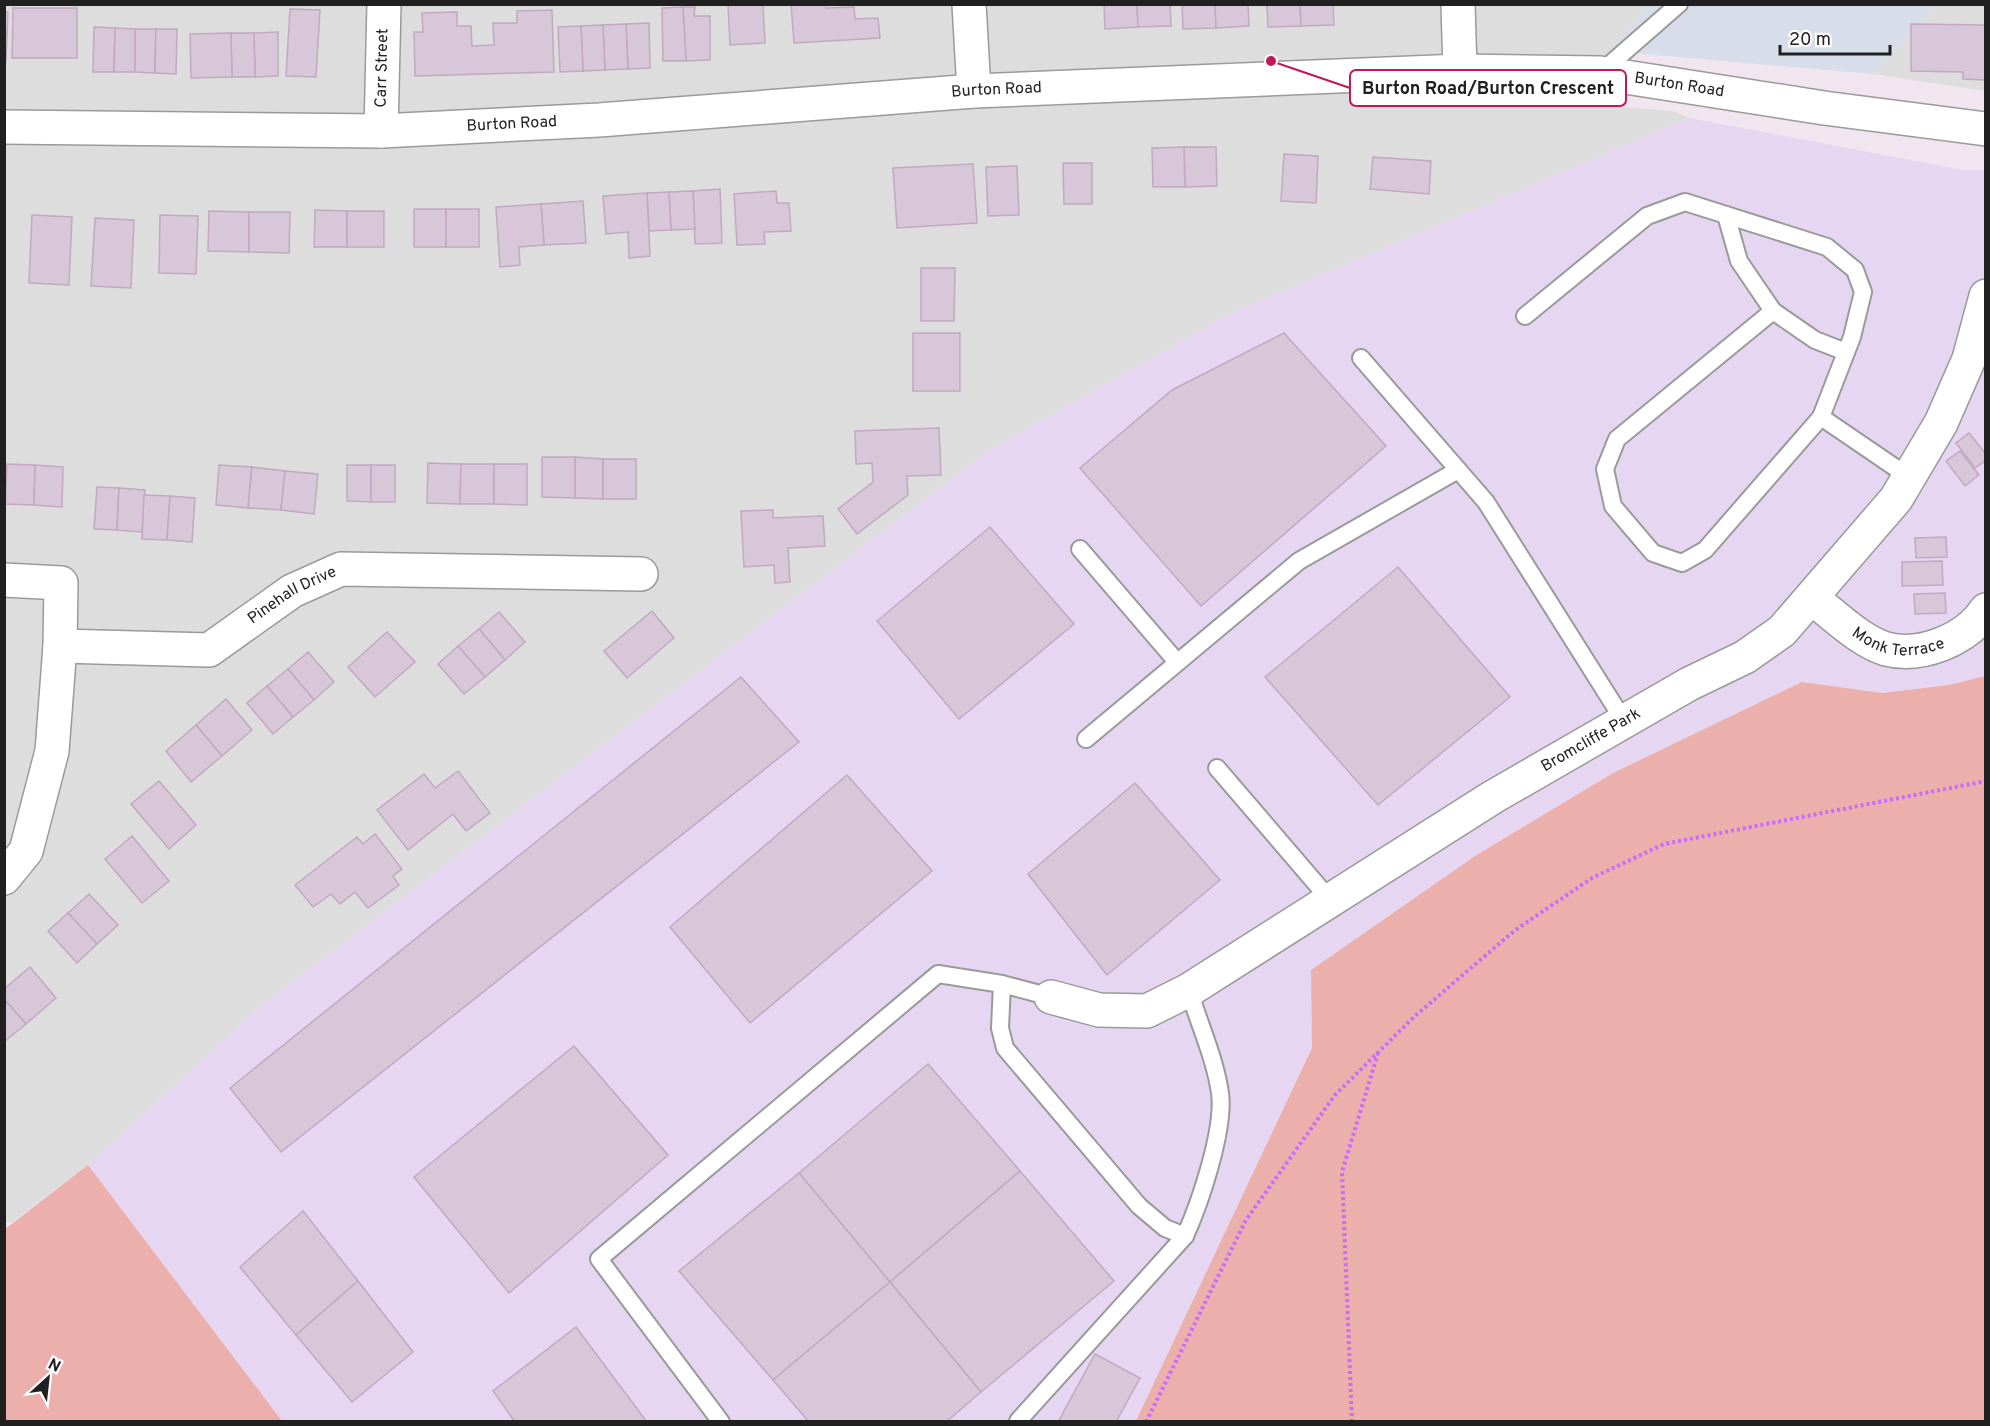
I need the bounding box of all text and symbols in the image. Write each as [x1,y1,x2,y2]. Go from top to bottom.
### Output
scale bar [1780,18,1890,56]
street label: Carr Street [372,28,393,108]
text: 20 m [1789,29,1831,52]
street label: Burton Road [1633,68,1726,102]
callout: Burton Road/Burton Crescent [1350,70,1626,106]
street label: Burton Road [951,78,1042,103]
text: Burton Road/Burton Crescent [1362,78,1614,101]
street label: Burton Road [466,112,558,137]
street label: Pinehall Drive [244,562,340,629]
street label: Monk Terrace [1848,623,1948,661]
street label: Bromcliffe Park [1538,704,1644,777]
north arrow [18,1348,78,1408]
text: N [44,1355,64,1378]

